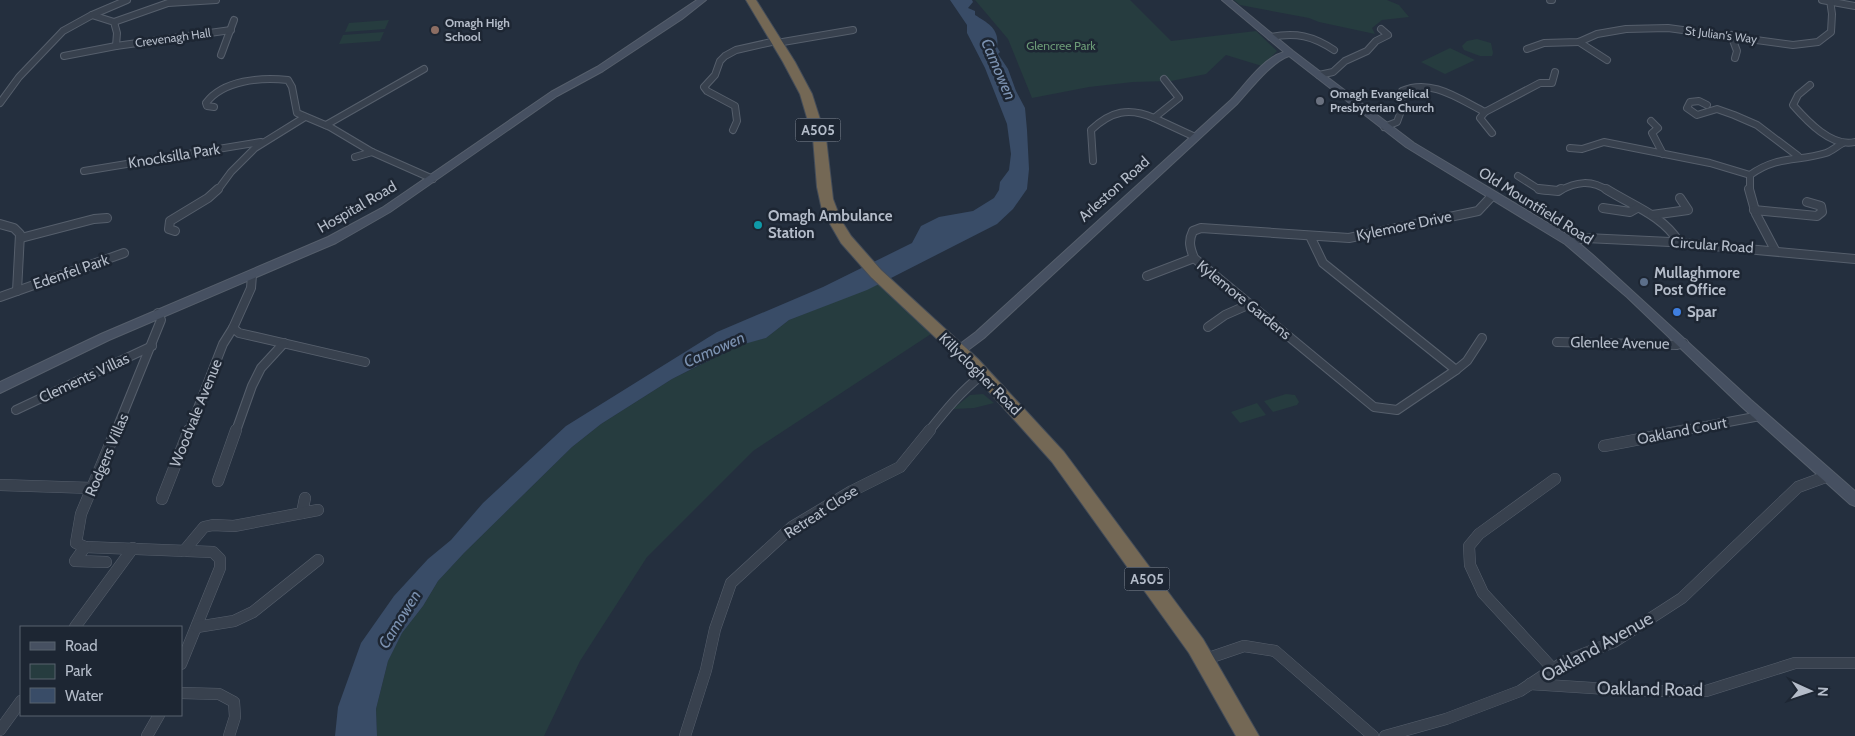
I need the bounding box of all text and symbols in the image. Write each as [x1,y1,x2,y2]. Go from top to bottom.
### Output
place label: Omagh High School [445,15,510,44]
street label: St Julian's Way [1684,23,1758,46]
marker: Omagh High School [429,24,441,36]
street label: Crevenagh Hall [134,25,212,50]
water label: Camowen [977,36,1020,103]
park label: Glencree Park [1026,38,1096,53]
place label: Omagh Evangelical Presbyterian Church [1330,86,1434,115]
marker: Omagh Evangelical Presbyterian Church [1314,95,1326,107]
road number: A505 [796,118,840,142]
street label: Knocksilla Park [127,140,221,172]
street label: Arleston Road [1075,153,1153,225]
street label: Old Mountfield Road [1475,164,1597,248]
street label: Hospital Road [314,177,400,237]
place label: Omagh Ambulance Station [768,207,893,242]
street label: Kylemore Drive [1355,207,1454,245]
marker: Omagh Ambulance Station [752,219,764,231]
street label: Circular Road [1670,233,1754,257]
street label: Edenfel Park [31,251,111,293]
street label: Kylemore Gardens [1193,257,1295,343]
place label: Mullaghmore Post Office [1654,264,1740,299]
marker: Mullaghmore Post Office [1638,276,1650,288]
place label: Spar [1687,303,1717,321]
marker: Spar [1671,306,1683,318]
water label: Camowen [681,328,748,371]
street label: Killyclogher Road [935,329,1025,419]
street label: Glenlee Avenue [1570,333,1670,353]
street label: Clements Villas [36,349,132,407]
street label: Woodvale Avenue [166,356,226,470]
street label: Rodgers Villas [81,411,133,499]
street label: Oakland Court [1636,413,1728,449]
street label: Retreat Close [781,481,861,542]
road number: A505 [1124,568,1170,590]
water label: Camowen [374,587,425,652]
street label: Oakland Avenue [1537,607,1657,687]
legend [20,626,182,716]
text: Road [65,637,98,655]
text: Park [65,662,92,680]
north arrow [1785,666,1835,716]
street label: Oakland Road [1597,677,1703,701]
text: N [1814,686,1832,697]
text: Water [65,687,103,705]

